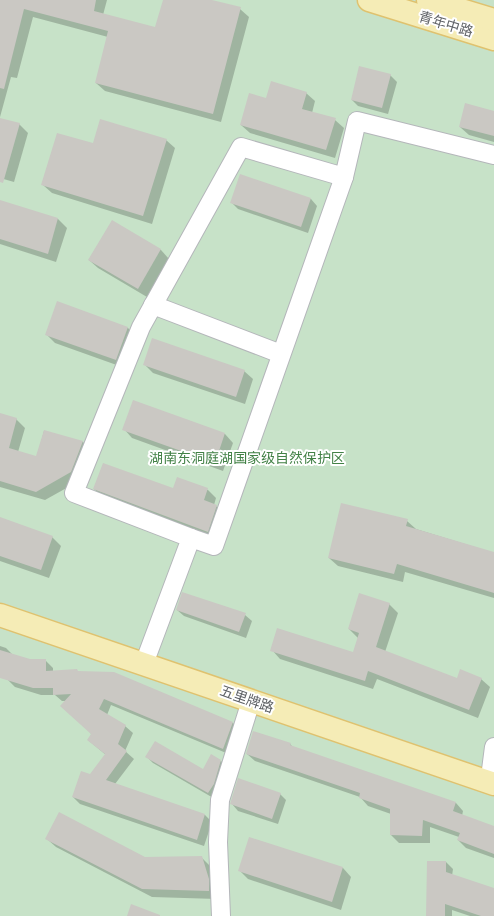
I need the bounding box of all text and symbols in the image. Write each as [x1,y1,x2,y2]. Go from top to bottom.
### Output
street label: 青年中路 [417,7,475,41]
park label: 湖南东洞庭湖国家级自然保护区 [149,449,345,467]
street label: 五里牌路 [218,681,276,717]

